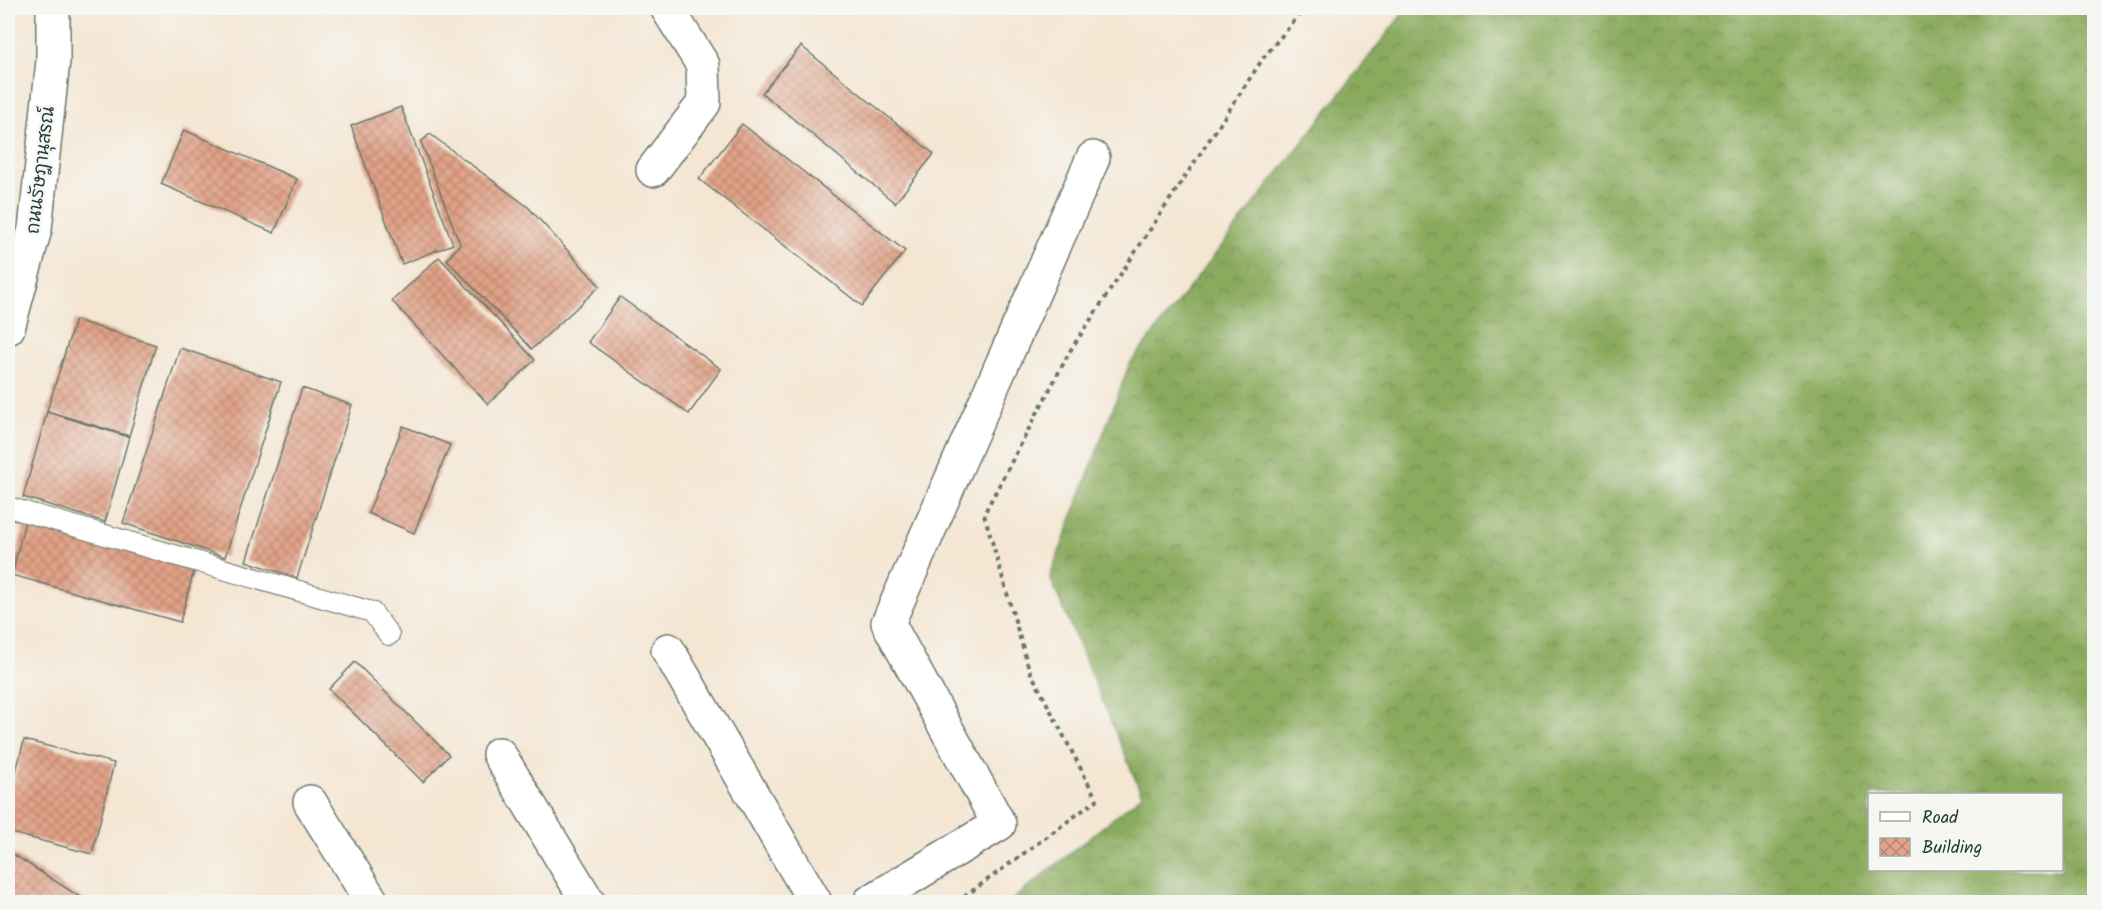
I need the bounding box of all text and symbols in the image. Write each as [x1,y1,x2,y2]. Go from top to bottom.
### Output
street label: ถนนรัษฎานุสรณ์ [19,105,64,236]
legend [1868,793,2063,871]
text: Road [1922,804,1959,833]
text: Building [1922,834,1982,863]

